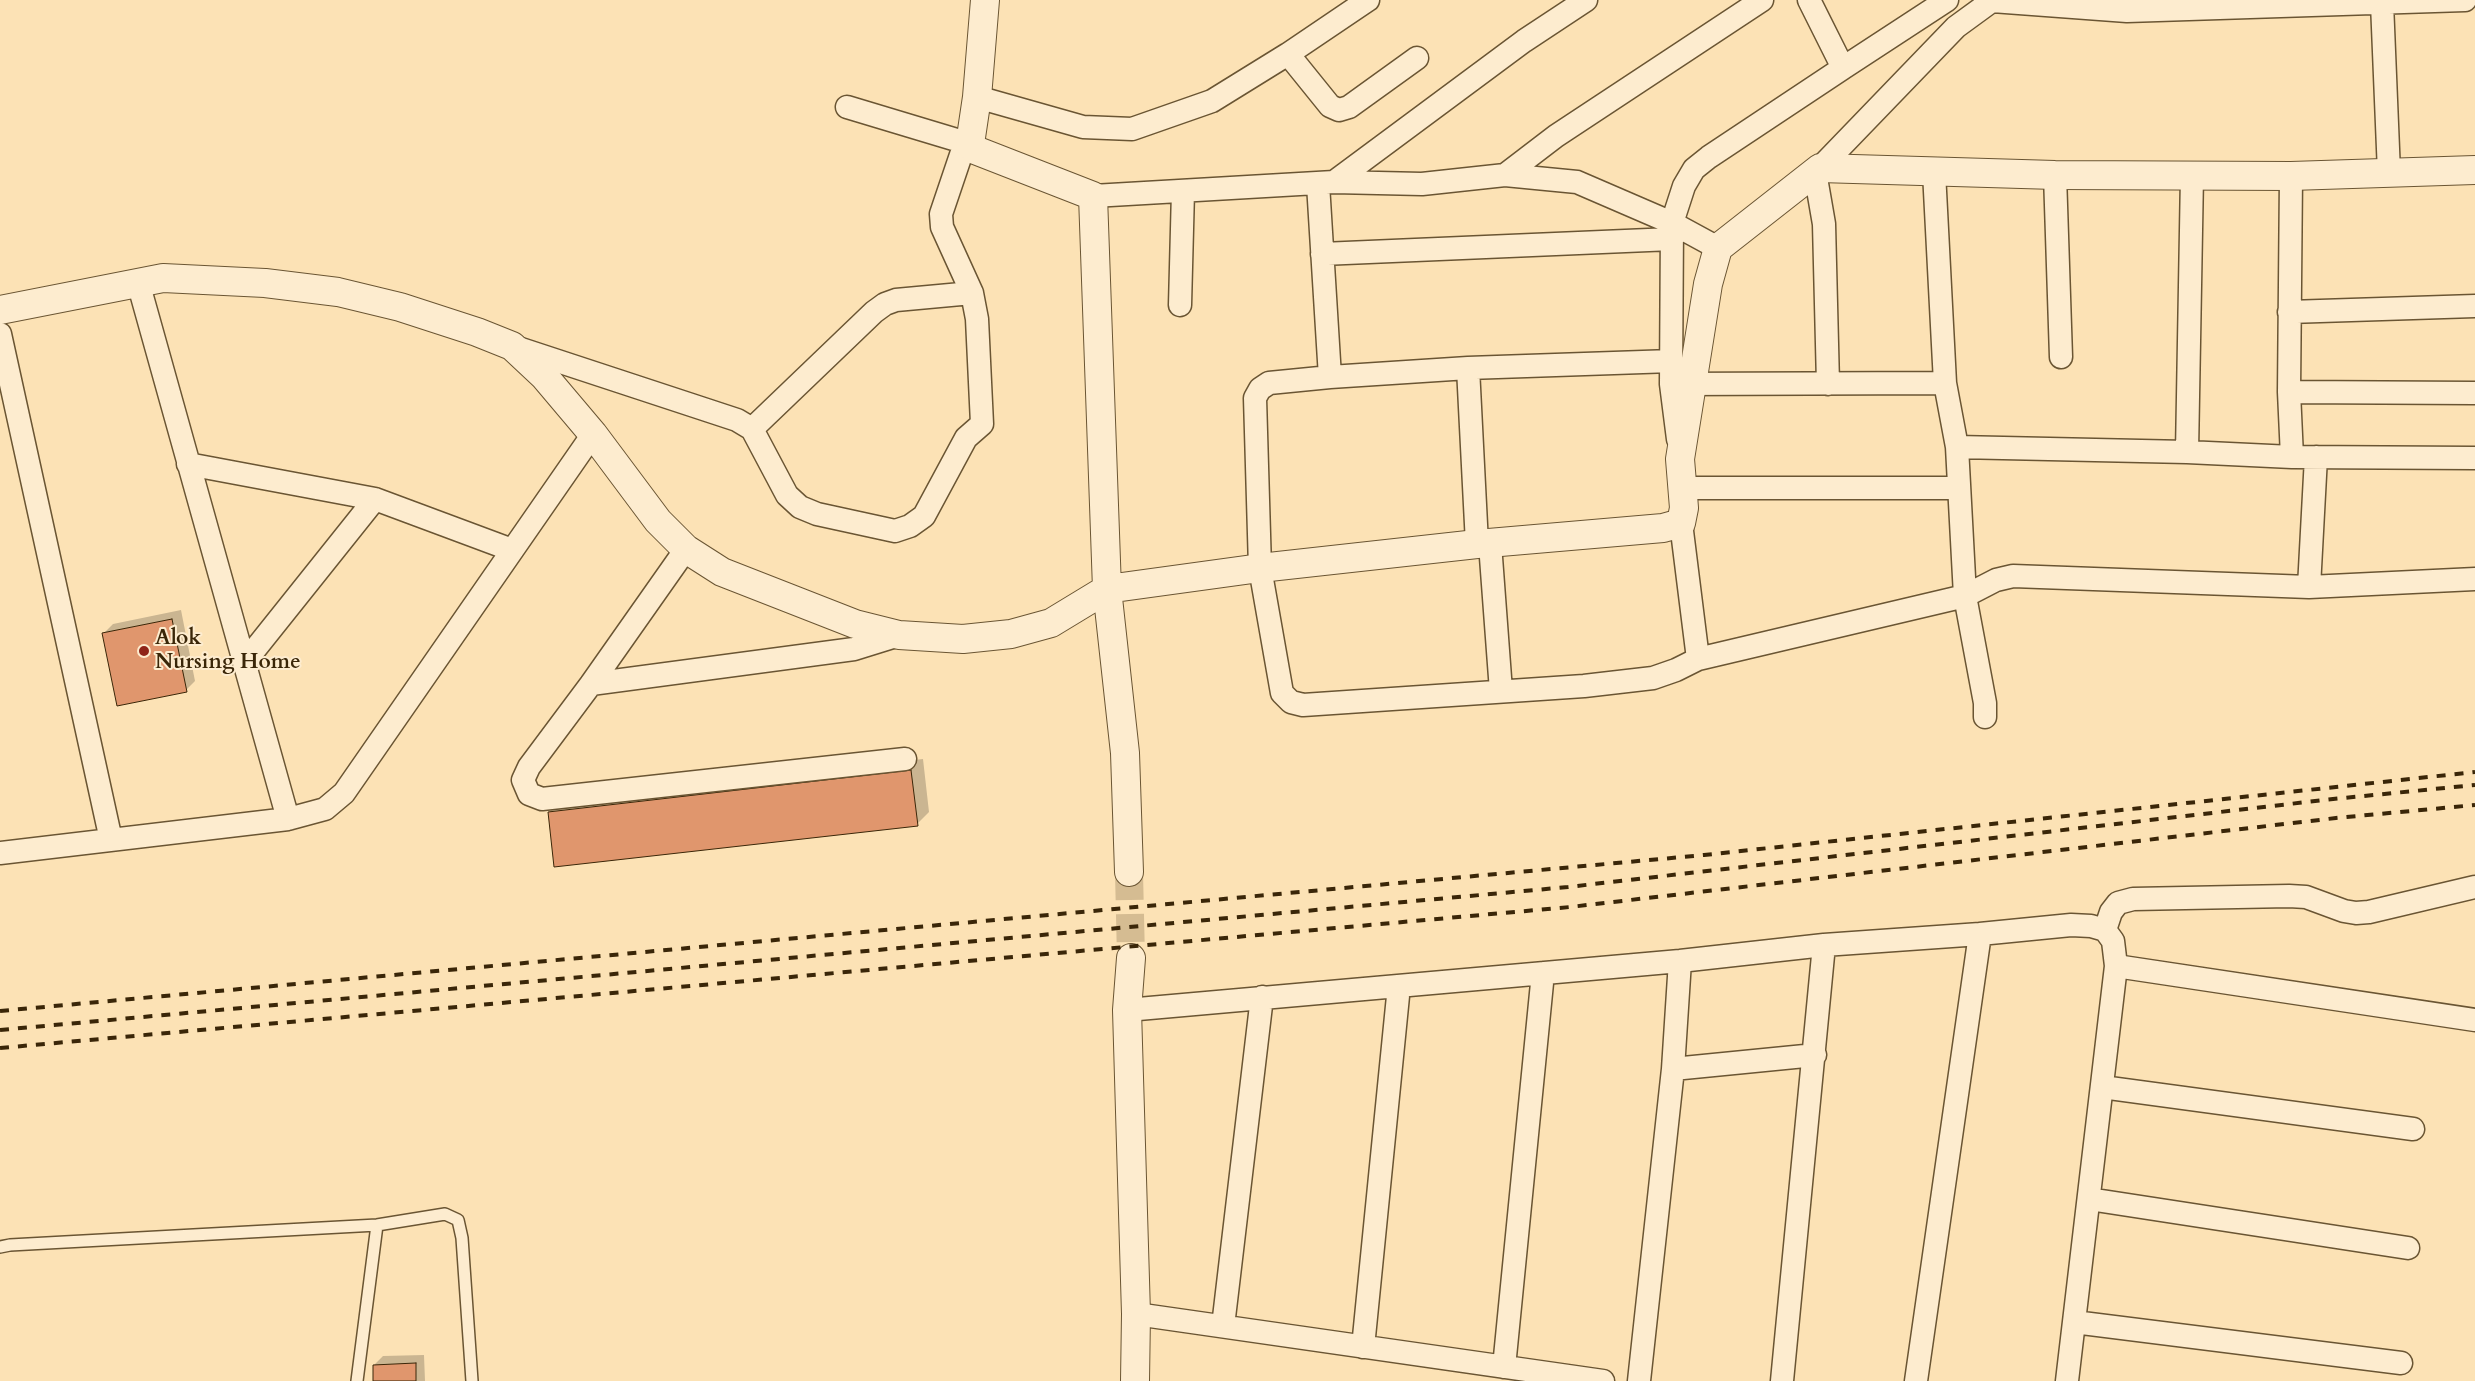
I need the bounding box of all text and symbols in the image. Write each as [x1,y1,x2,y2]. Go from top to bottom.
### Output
place label: Alok Nursing Home [155,626,301,676]
marker: Alok Nursing Home [137,644,151,658]

